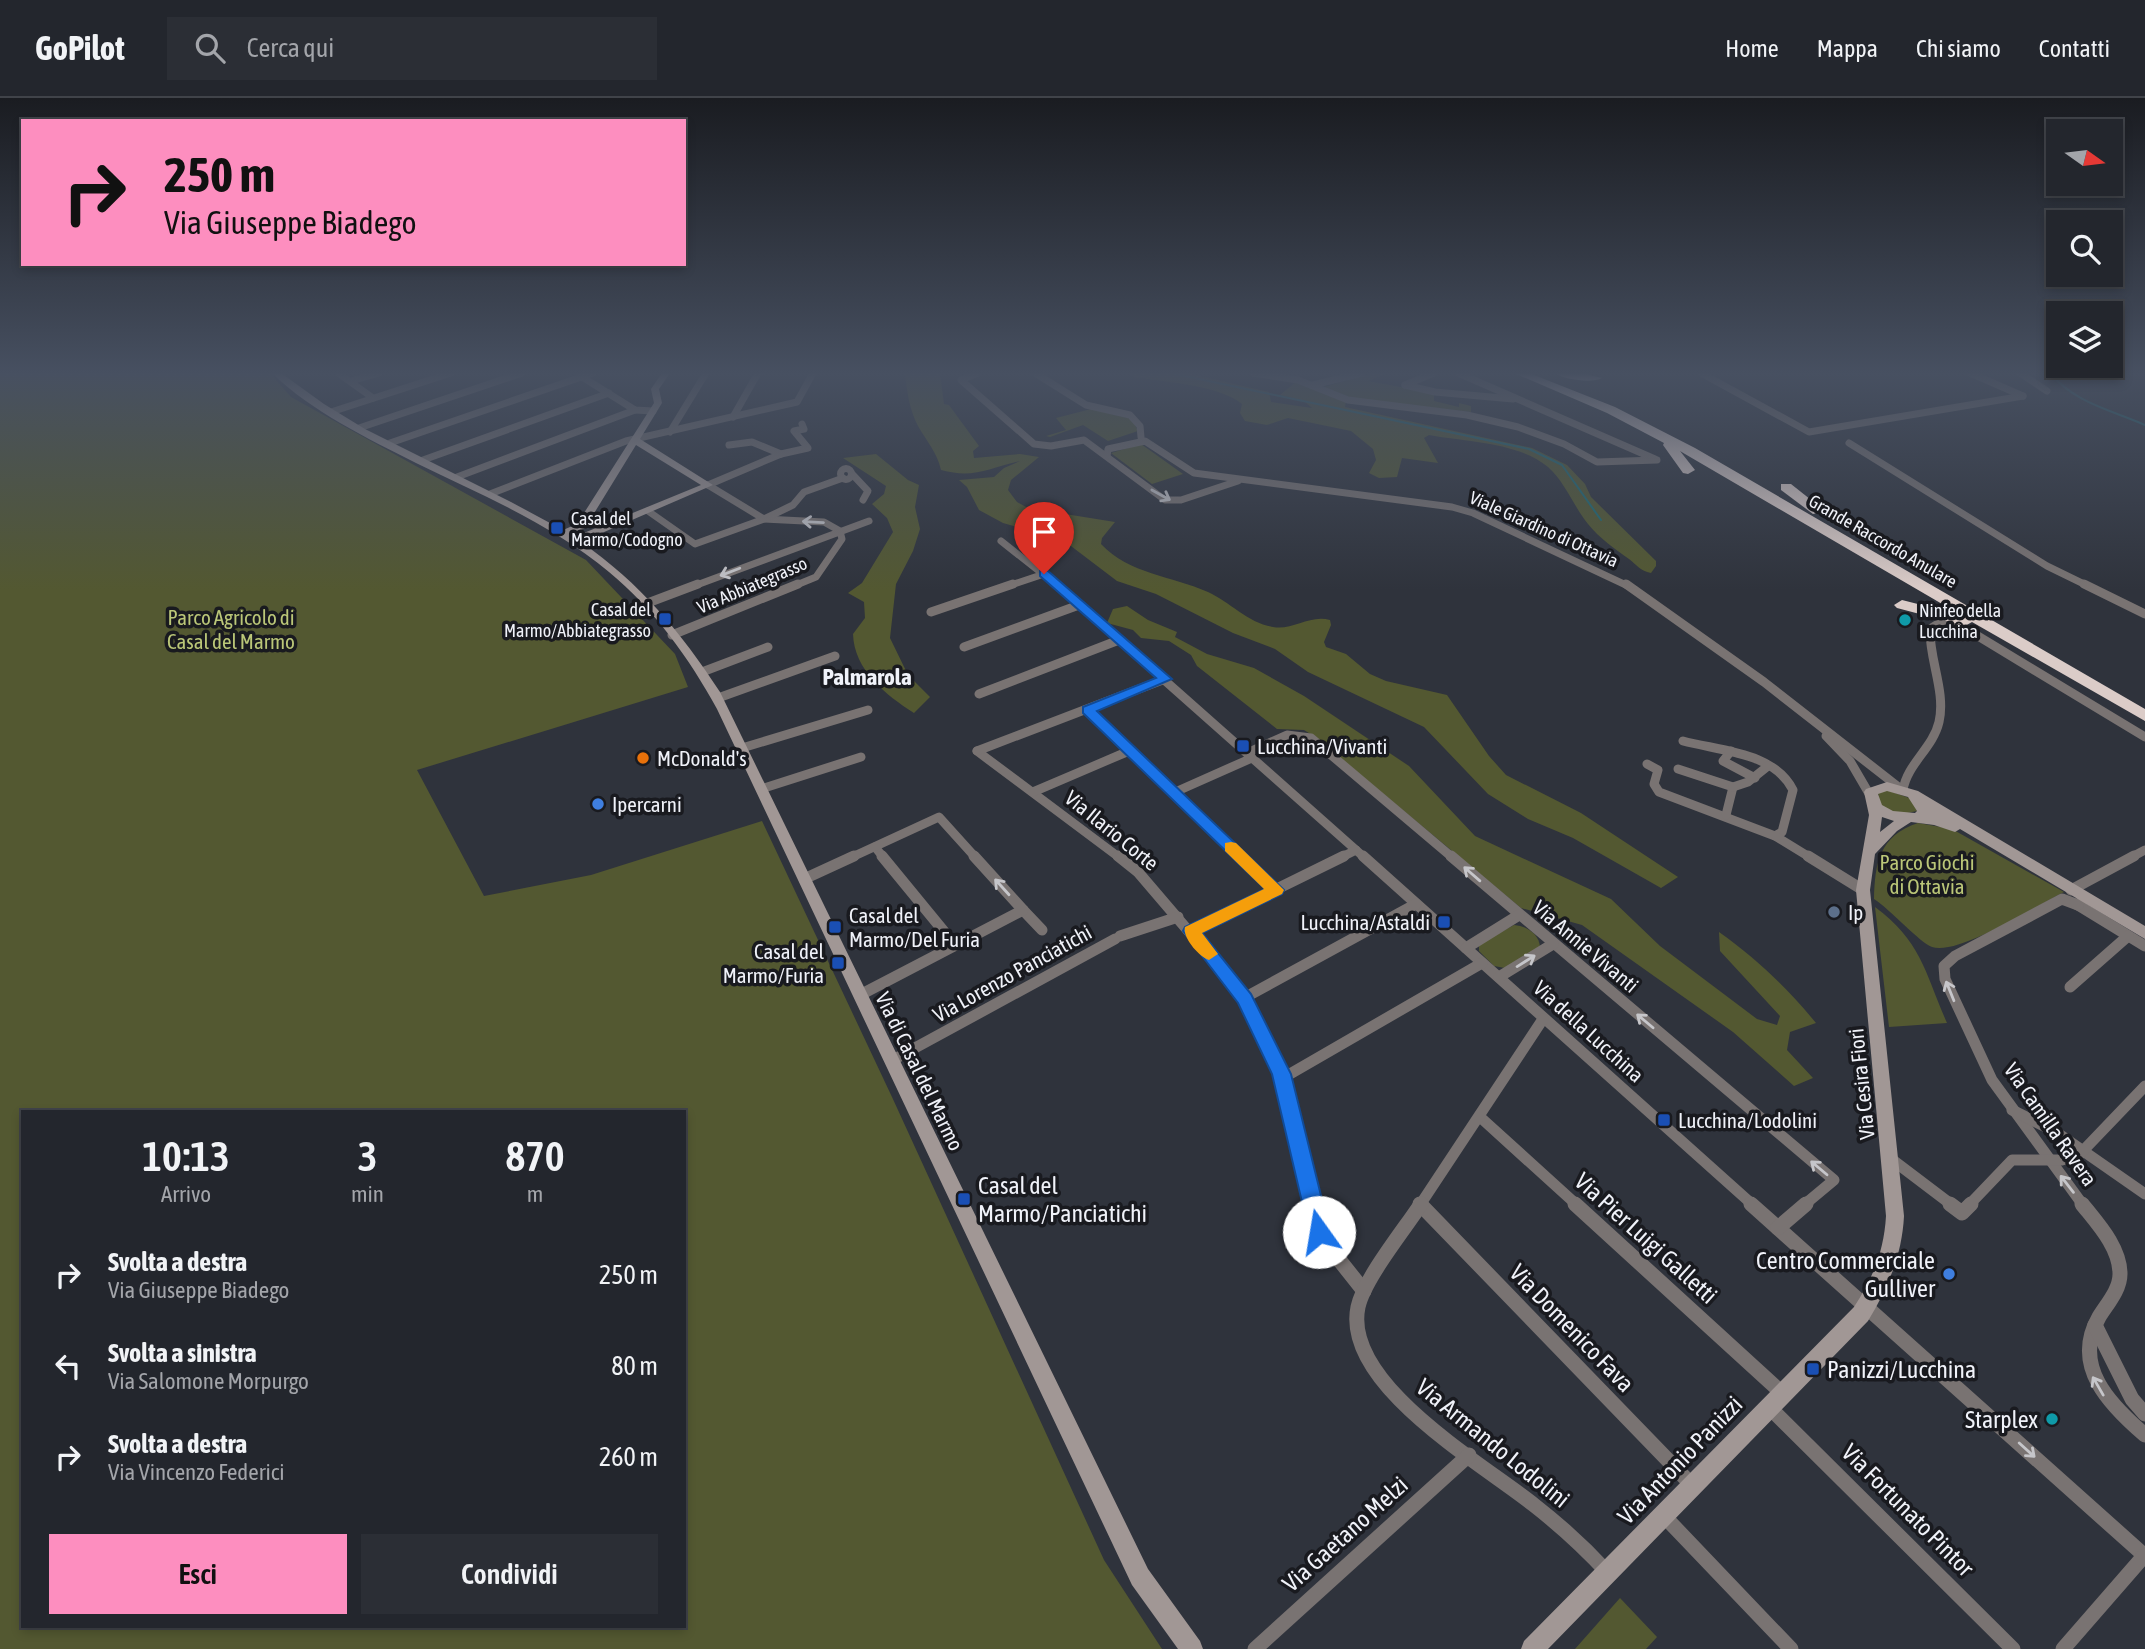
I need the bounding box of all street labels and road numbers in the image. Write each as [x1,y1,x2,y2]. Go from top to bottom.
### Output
street label: Viale Giardino di Ottavia [1466,487,1622,571]
street label: Grande Raccordo Anulare [1805,490,1961,592]
street label: Via Abbiategrasso [694,552,810,618]
street label: Via Ilario Corte [1061,785,1163,875]
street label: Via Annie Vivanti [1528,895,1644,997]
street label: Via Lorenzo Panciatichi [929,919,1095,1027]
street label: Via della Lucchina [1529,975,1649,1087]
street label: Via di Casal del Marmo [871,988,969,1154]
street label: Via Cesira Fiori [1843,1027,1879,1141]
street label: Via Camilla Ravera [2000,1058,2102,1190]
street label: Via Pier Luigi Galletti [1569,1167,1723,1309]
street label: Via Domenico Fava [1504,1259,1640,1397]
street label: Via Armando Lodolini [1411,1373,1575,1513]
street label: Via Antonio Panizzi [1612,1390,1748,1530]
street label: Via Fortunato Pintor [1837,1439,1980,1582]
street label: Via Gaetano Melzi [1277,1471,1413,1597]

